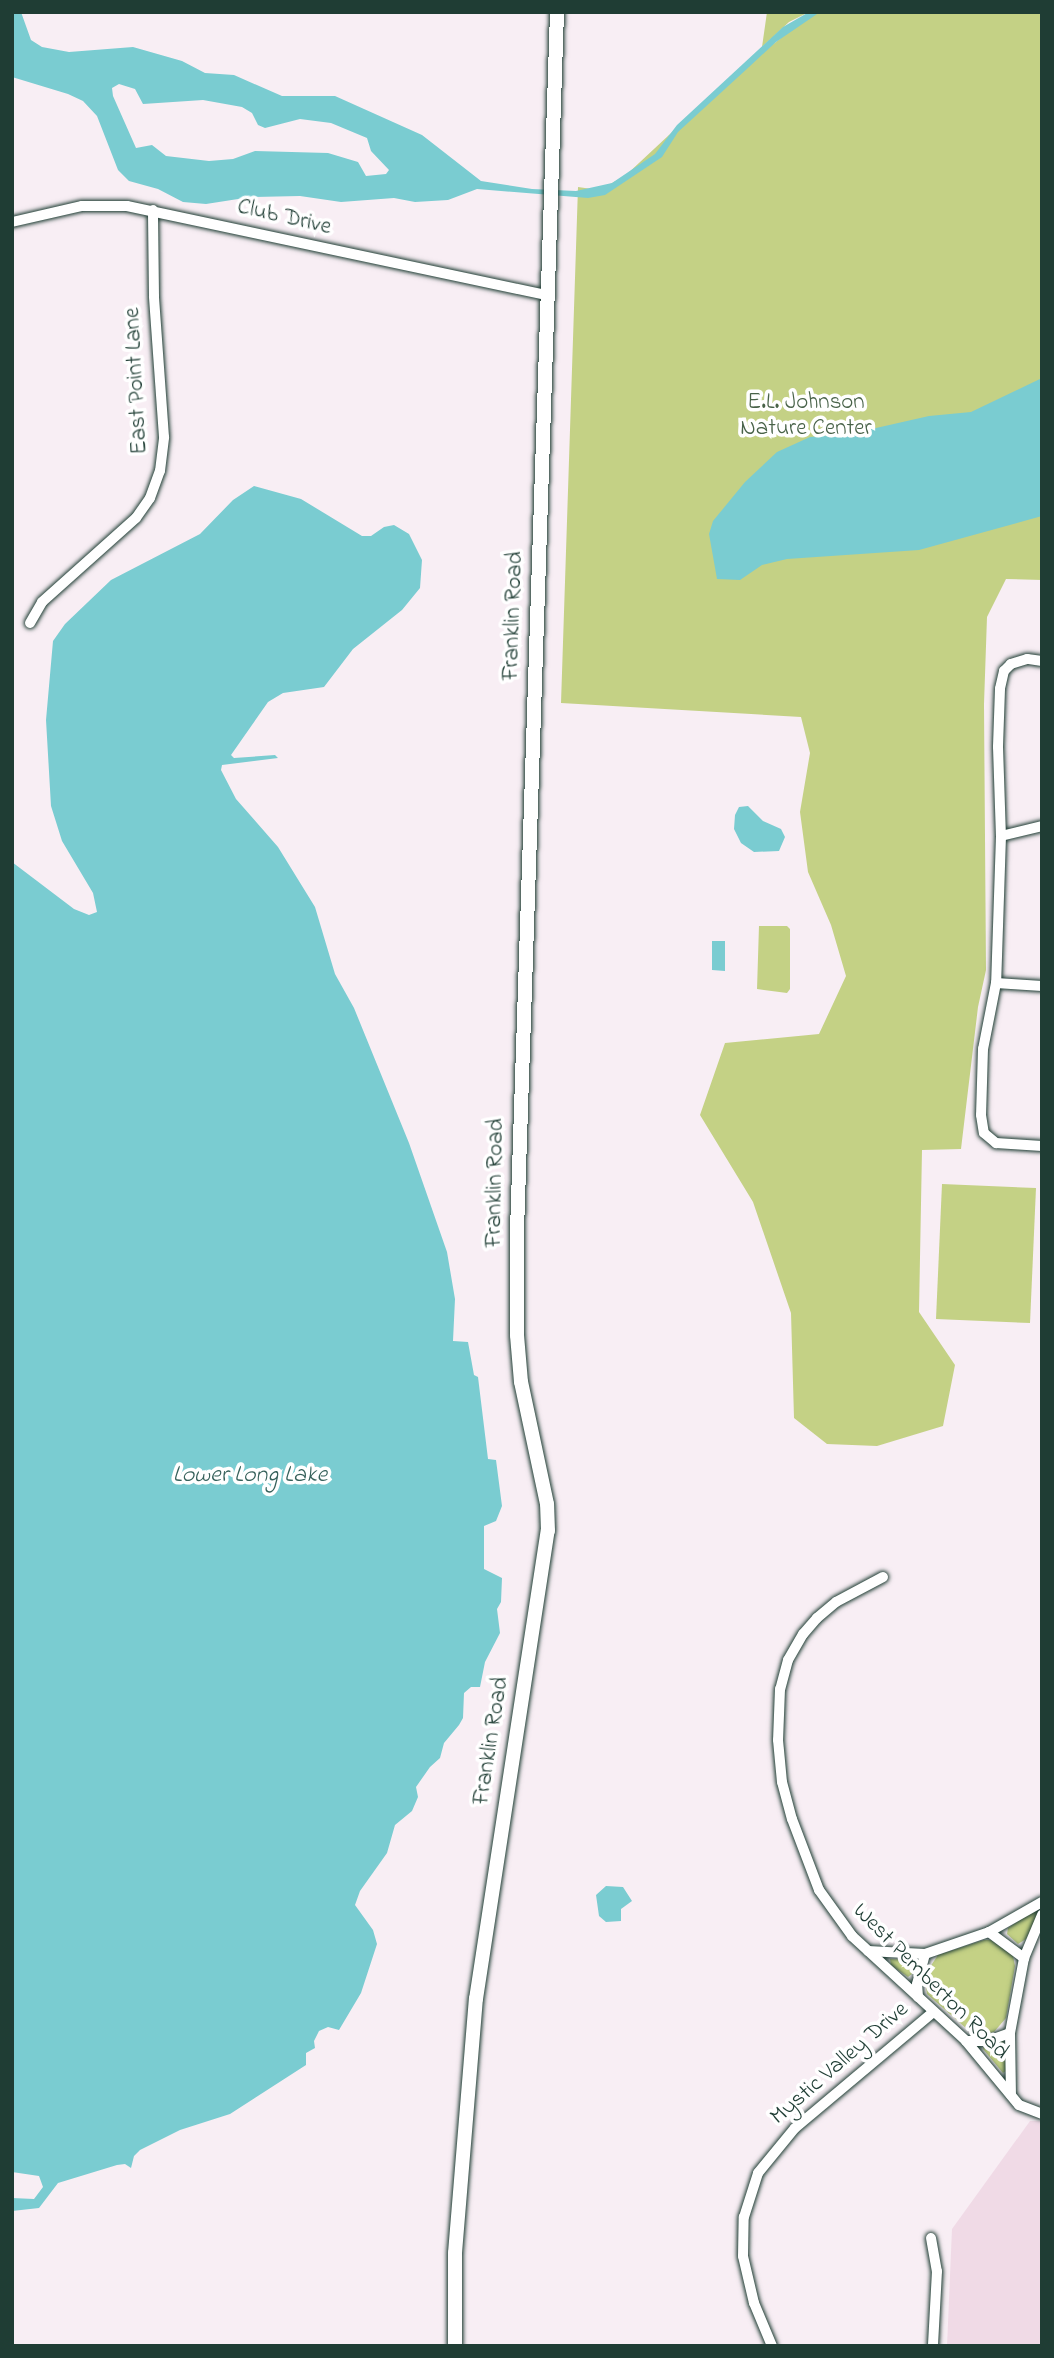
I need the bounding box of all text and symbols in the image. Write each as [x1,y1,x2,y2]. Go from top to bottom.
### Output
street label: Club Drive [234,194,334,242]
street label: East Point Lane [119,307,155,455]
park label: E.L. Johnson Nature Center [740,389,872,443]
street label: Franklin Road [498,551,530,681]
street label: Franklin Road [481,1118,511,1248]
water label: Lower Long Lake [173,1462,327,1490]
street label: Franklin Road [468,1675,516,1807]
street label: West Pemberton Road [846,1898,1014,2066]
street label: Mystic Valley Drive [765,1996,915,2132]

